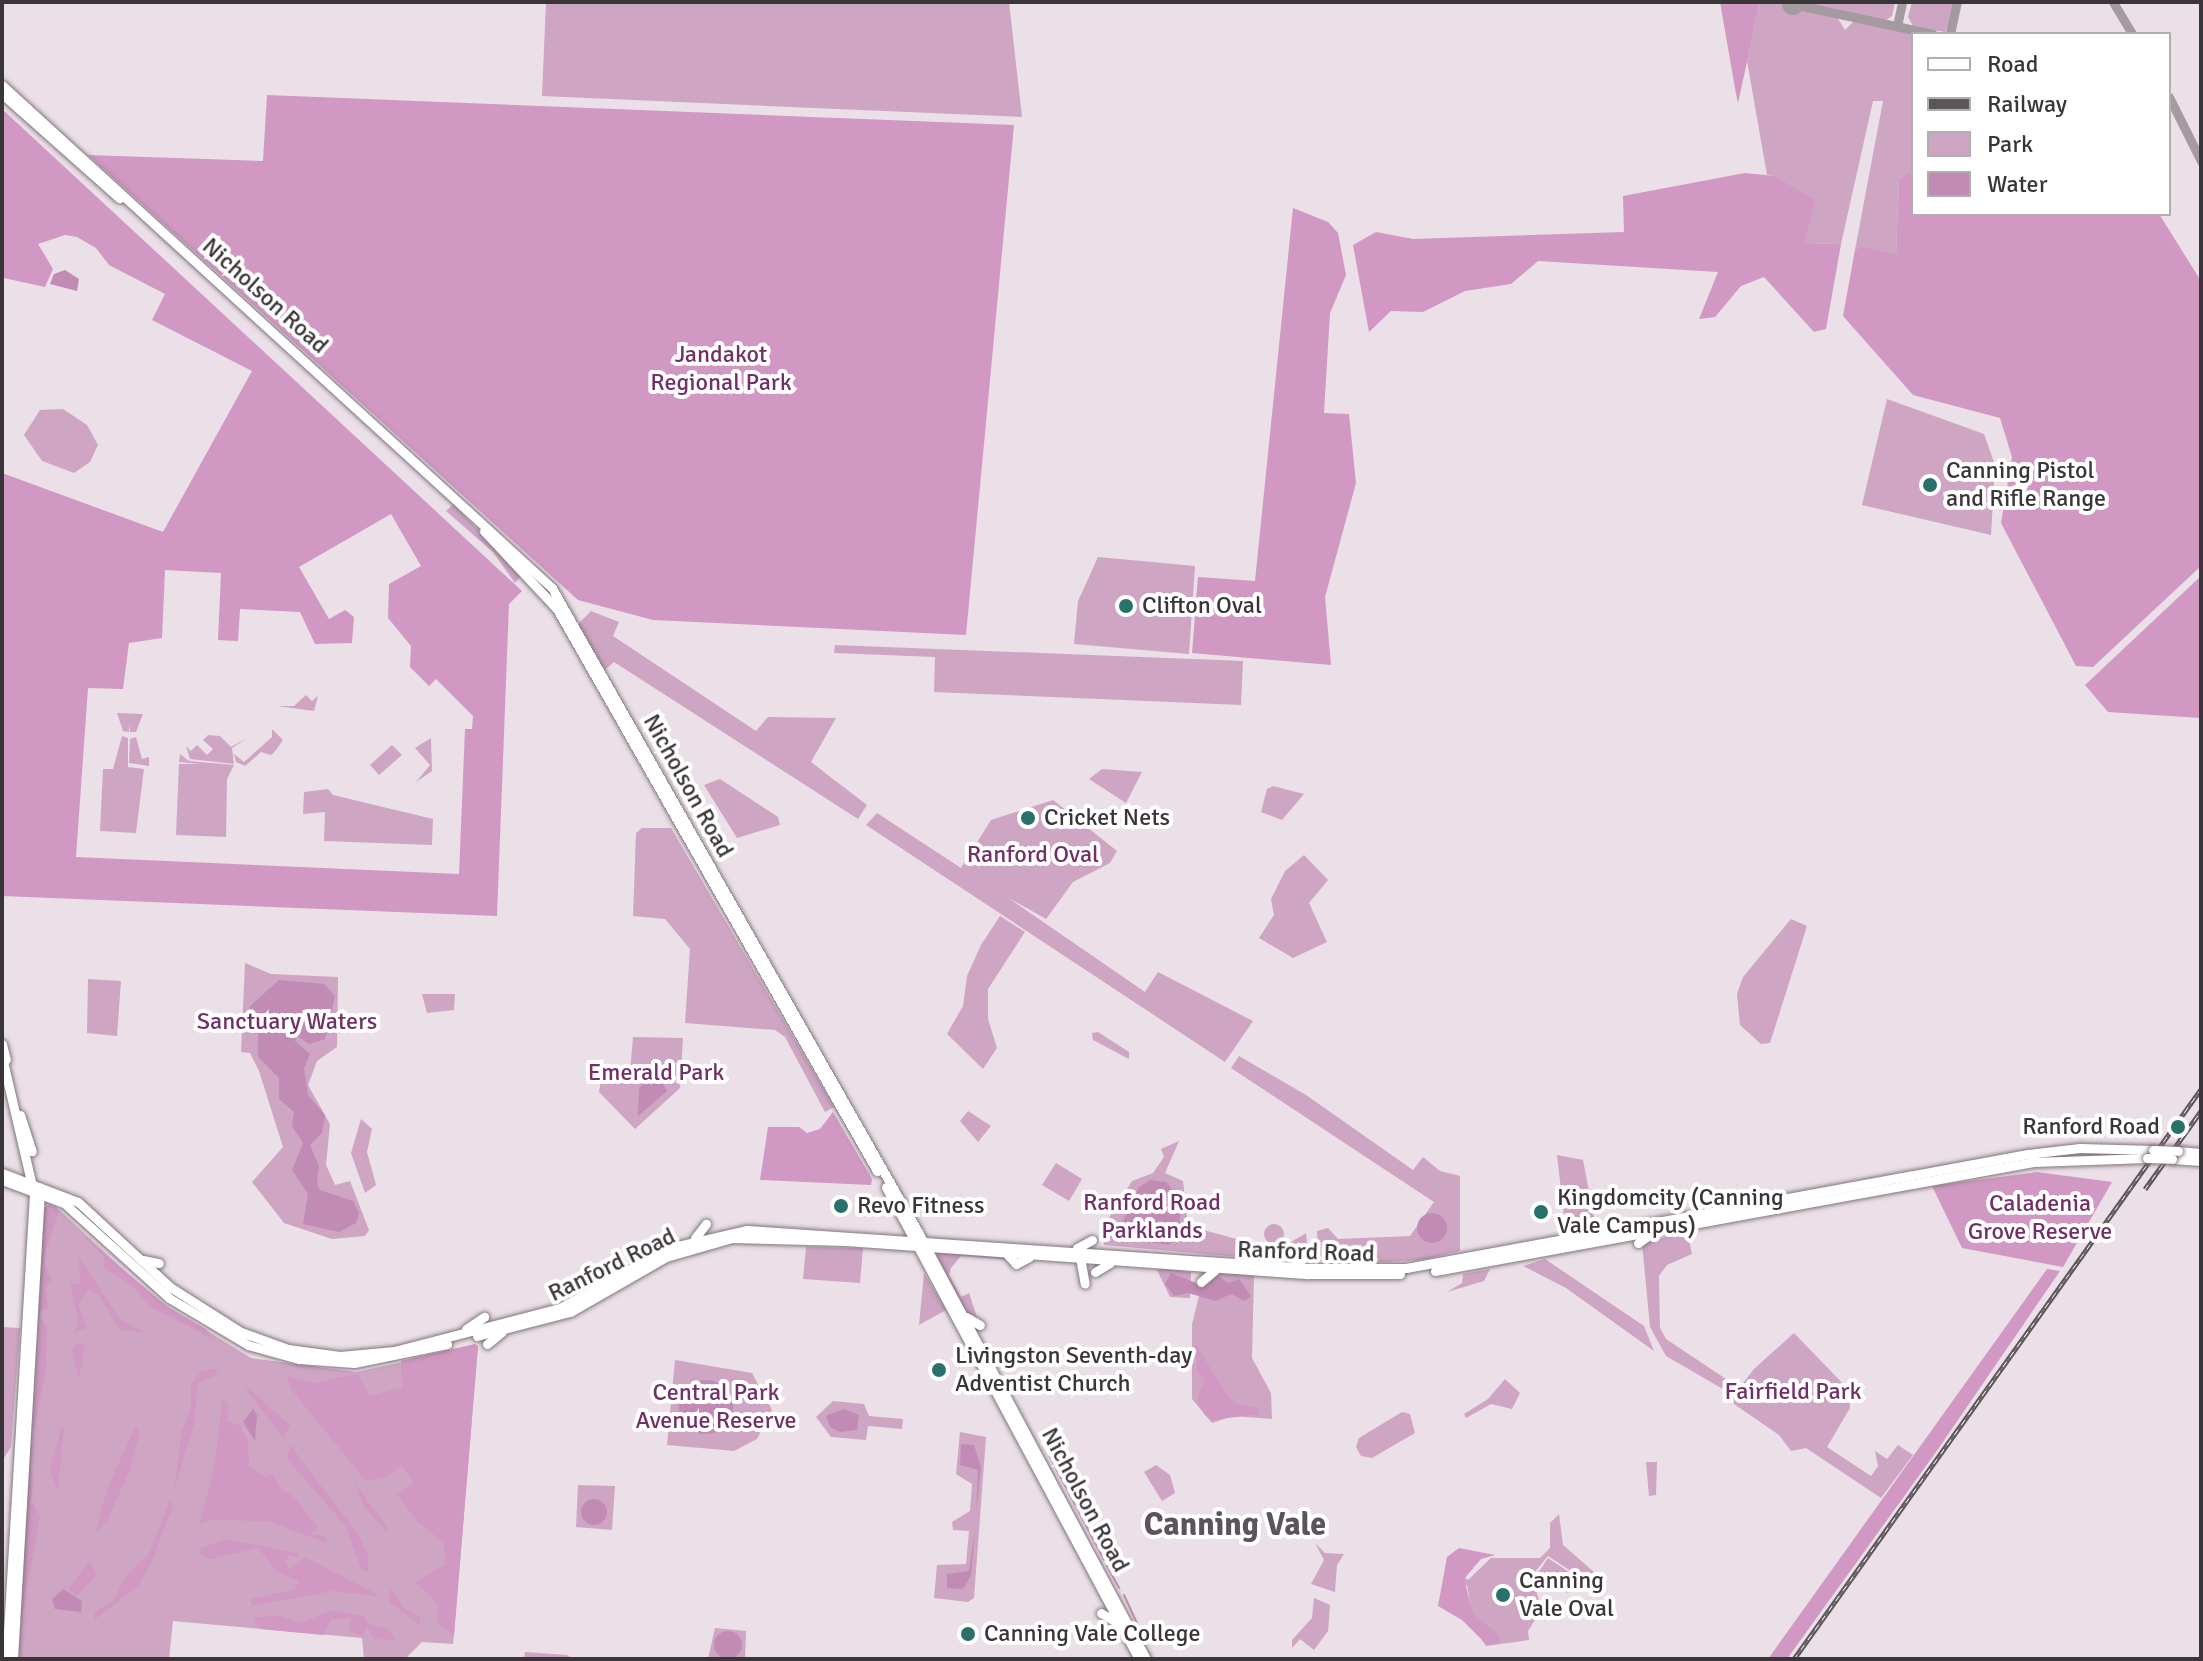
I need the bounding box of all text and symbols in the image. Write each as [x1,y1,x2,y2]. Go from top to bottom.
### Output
legend [1911,32,2171,216]
text: Road [1987,49,2038,79]
text: Railway [1987,89,2067,119]
text: Park [1987,129,2033,159]
text: Water [1987,169,2047,199]
street label: Nicholson Road [196,232,334,360]
park label: Jandakot Regional Park [650,341,792,397]
place label: Canning Pistol and Rifle Range [1946,457,2106,513]
marker: Canning Pistol and Rifle Range [1921,476,1939,494]
place label: Clifton Oval [1142,592,1262,620]
marker: Clifton Oval [1117,597,1135,615]
street label: Nicholson Road [637,709,739,863]
place label: Cricket Nets [1044,804,1170,832]
marker: Cricket Nets [1019,809,1037,827]
park label: Ranford Oval [967,841,1099,869]
park label: Sanctuary Waters [197,1008,377,1036]
park label: Emerald Park [588,1059,724,1087]
place label: Ranford Road [2022,1113,2160,1141]
marker: Ranford Road [2167,1116,2189,1138]
place label: Kingdomcity (Canning Vale Campus) [1557,1184,1784,1240]
park label: Ranford Road Parklands [1083,1189,1221,1245]
park label: Caladenia Grove Reserve [1968,1190,2112,1246]
place label: Revo Fitness [857,1192,985,1220]
marker: Revo Fitness [832,1197,850,1215]
marker: Kingdomcity (Canning Vale Campus) [1532,1203,1550,1221]
street label: Ranford Road [544,1222,680,1308]
street label: Ranford Road [1237,1235,1375,1269]
place label: Livingston Seventh-day Adventist Church [955,1342,1192,1398]
marker: Livingston Seventh-day Adventist Church [930,1361,948,1379]
park label: Fairfield Park [1725,1378,1861,1406]
park label: Central Park Avenue Reserve [635,1379,797,1435]
street label: Nicholson Road [1035,1423,1135,1577]
district label: Canning Vale [1144,1506,1326,1544]
place label: Canning Vale Oval [1519,1567,1614,1623]
marker: Canning Vale Oval [1494,1586,1512,1604]
place label: Canning Vale College [984,1620,1200,1648]
marker: Canning Vale College [959,1625,977,1643]

